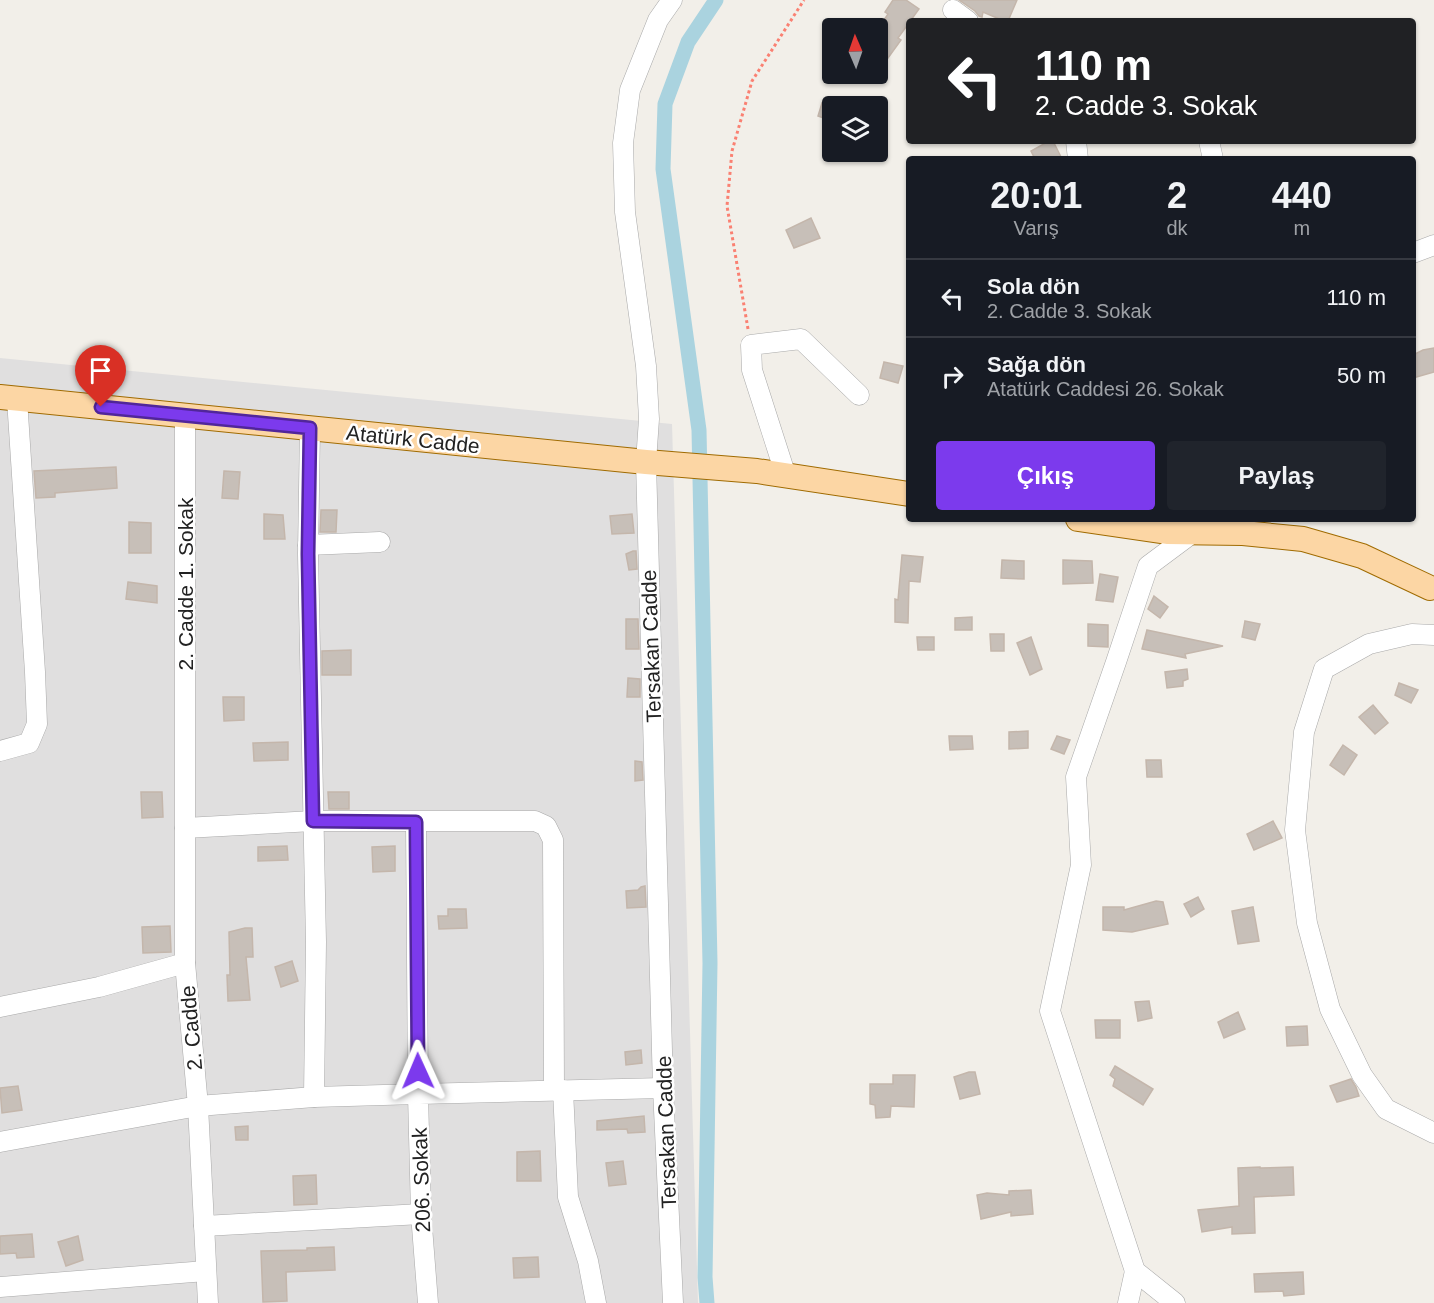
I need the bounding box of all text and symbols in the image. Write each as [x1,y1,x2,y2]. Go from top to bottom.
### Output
north arrow [822,18,888,84]
map controls [822,18,888,162]
icon: left [936,42,1014,120]
text: 110 m [1035,42,1152,89]
text: 2. Cadde 3. Sokak [1035,91,1257,121]
button: layers [822,96,888,162]
text: 20:01 [990,175,1082,216]
text: 2 [1167,175,1187,216]
text: 440 [1272,175,1332,216]
text: Varış [1014,217,1059,239]
text: dk [1166,217,1188,239]
text: m [1293,217,1310,239]
text: Sola dön [987,274,1080,299]
icon: left [936,282,969,315]
text: 110 m [1326,285,1386,310]
text: 2. Cadde 3. Sokak [987,300,1152,322]
pin [75,345,126,407]
text: Sağa dön [987,352,1086,377]
icon: arrive [84,354,117,387]
icon: right [936,360,969,393]
text: 50 m [1337,363,1386,388]
text: Atatürk Caddesi 26. Sokak [987,378,1224,400]
street label: Atatürk Cadde [345,421,481,457]
button: Çıkış [936,441,1155,510]
button: Paylaş [1167,441,1386,510]
street label: 2. Cadde 1. Sokak [174,497,197,670]
street label: Tersakan Cadde [637,569,665,723]
street label: 2. Cadde [176,985,206,1071]
position arrow [386,1039,450,1103]
street label: Tersakan Cadde [652,1055,680,1209]
street label: 206. Sokak [408,1127,434,1233]

